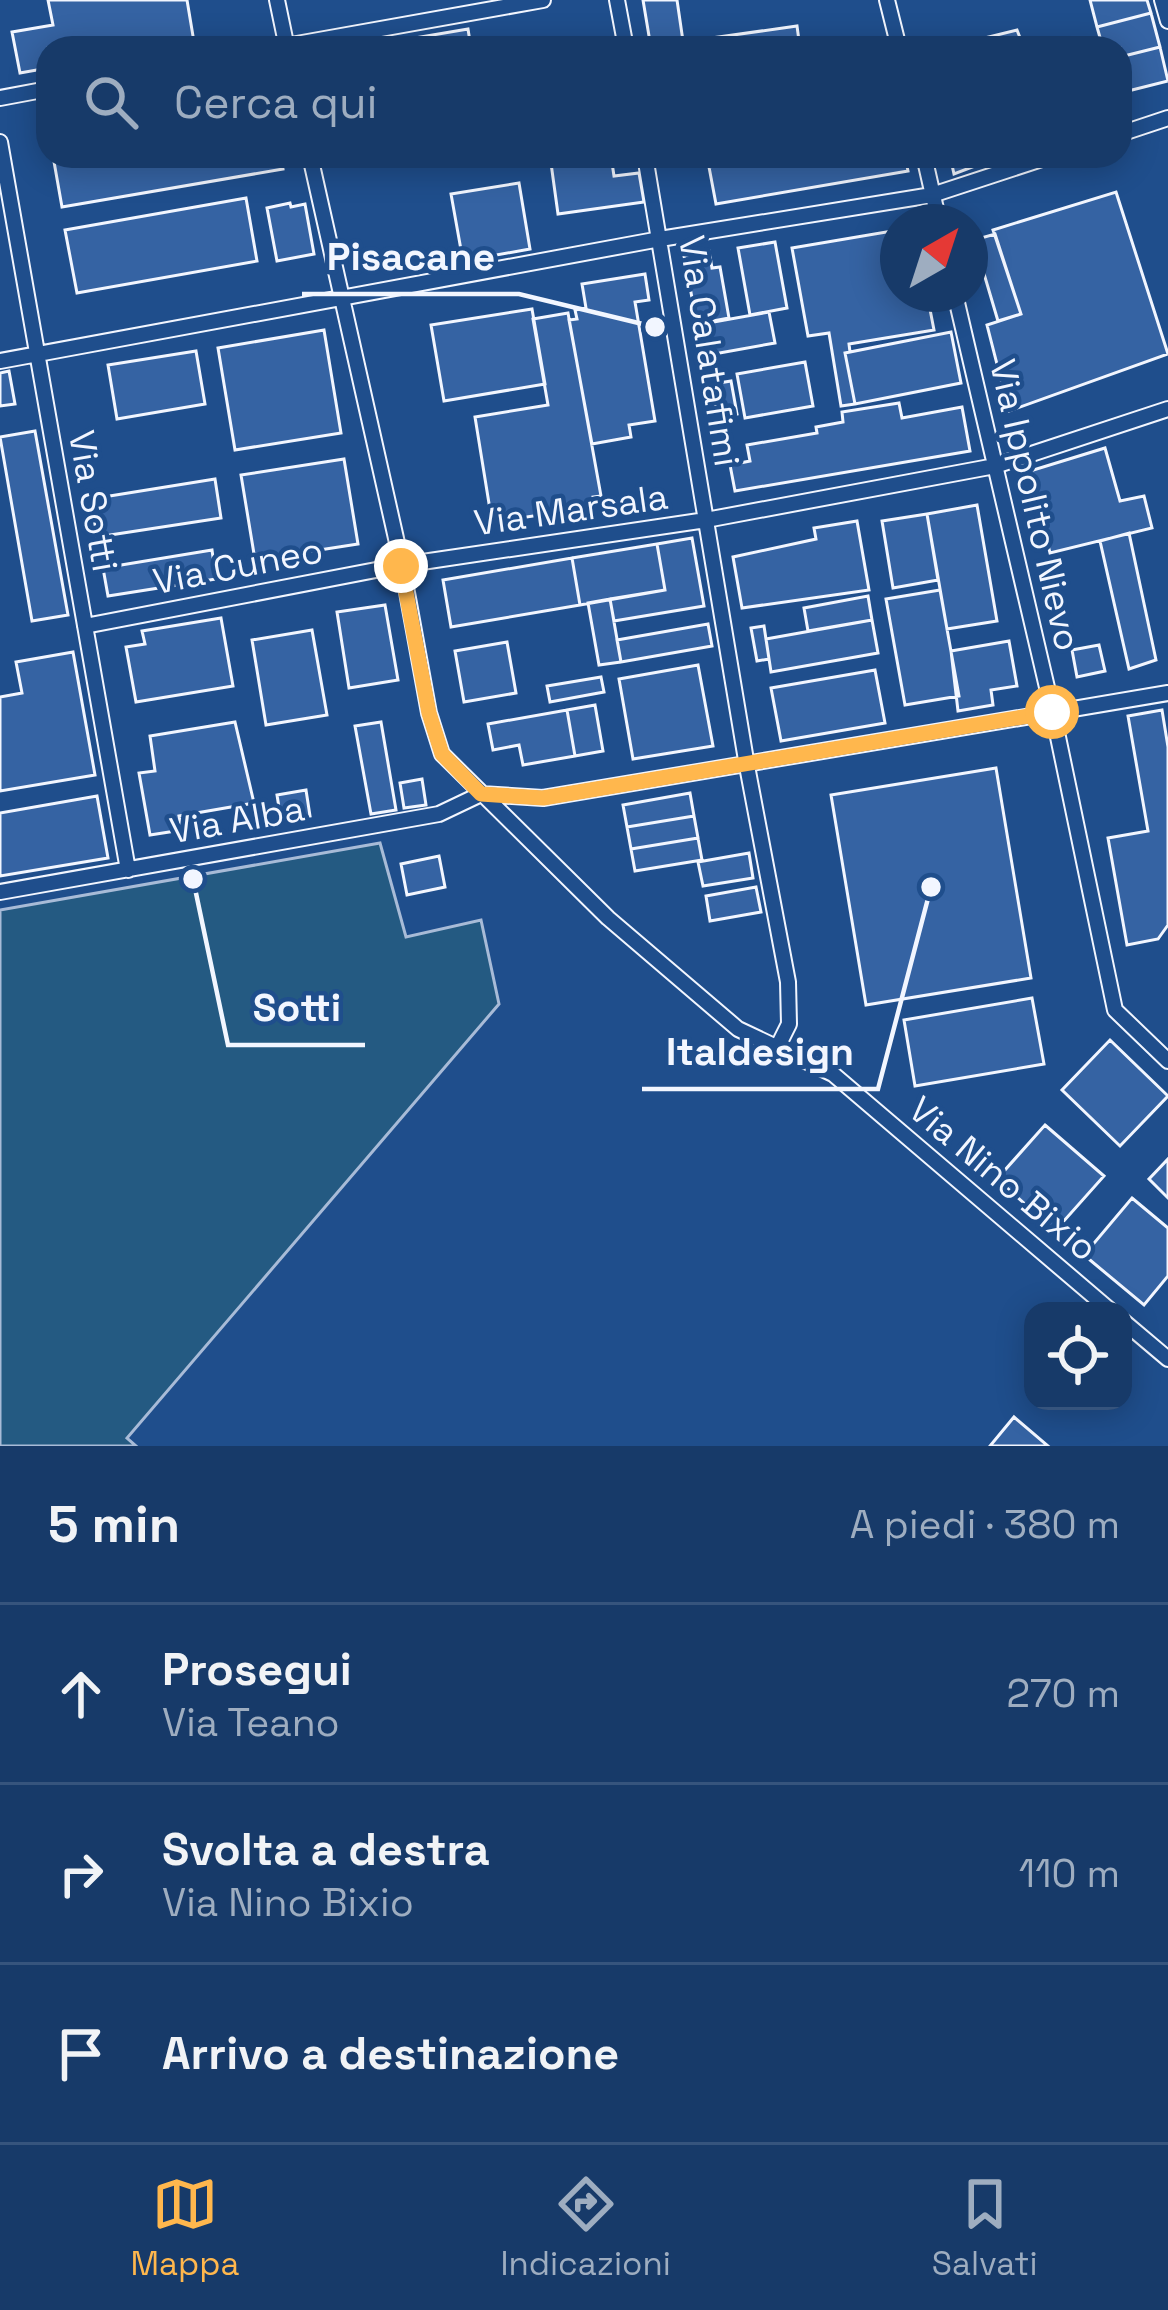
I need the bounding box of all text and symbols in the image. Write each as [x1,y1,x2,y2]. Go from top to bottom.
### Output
search box [36,36,1132,168]
icon: search [78,69,144,135]
text: Cerca qui [174,74,378,131]
north arrow [880,204,988,312]
callout: Pisacane [302,219,519,294]
text: Pisacane [327,232,495,281]
street label: Via Calatafimi [668,232,750,470]
street label: Via Ippolito Nievo [979,355,1091,655]
street label: Via Sotti [58,427,128,575]
street label: Via Marsala [471,474,671,546]
street label: Via Cuneo [149,527,327,605]
route end [374,539,428,593]
route start [1025,685,1079,739]
street label: Via Alba [166,786,308,854]
callout: Sotti [228,970,365,1045]
text: Sotti [253,983,341,1032]
callout: Italdesign [642,1014,878,1089]
text: Italdesign [666,1027,854,1076]
street label: Via Nino Bixio [899,1087,1107,1271]
map controls [1024,1302,1132,1410]
button: locate [1024,1302,1132,1410]
text: 5 min [48,1492,180,1557]
text: A piedi · 380 m [850,1500,1120,1549]
text: Prosegui [162,1641,352,1698]
icon: ahead [48,1661,114,1727]
text: 270 m [1007,1669,1120,1718]
text: Via Teano [162,1698,340,1747]
text: Svolta a destra [162,1821,490,1878]
icon: right [48,1841,114,1907]
text: 110 m [1019,1849,1120,1898]
text: Via Nino Bixio [162,1878,414,1927]
icon: arrive [48,2021,114,2087]
text: Arrivo a destinazione [162,2025,619,2082]
tab: Mappa [130,2171,239,2285]
tab: Indicazioni [500,2171,671,2285]
tab: Salvati [932,2171,1038,2285]

